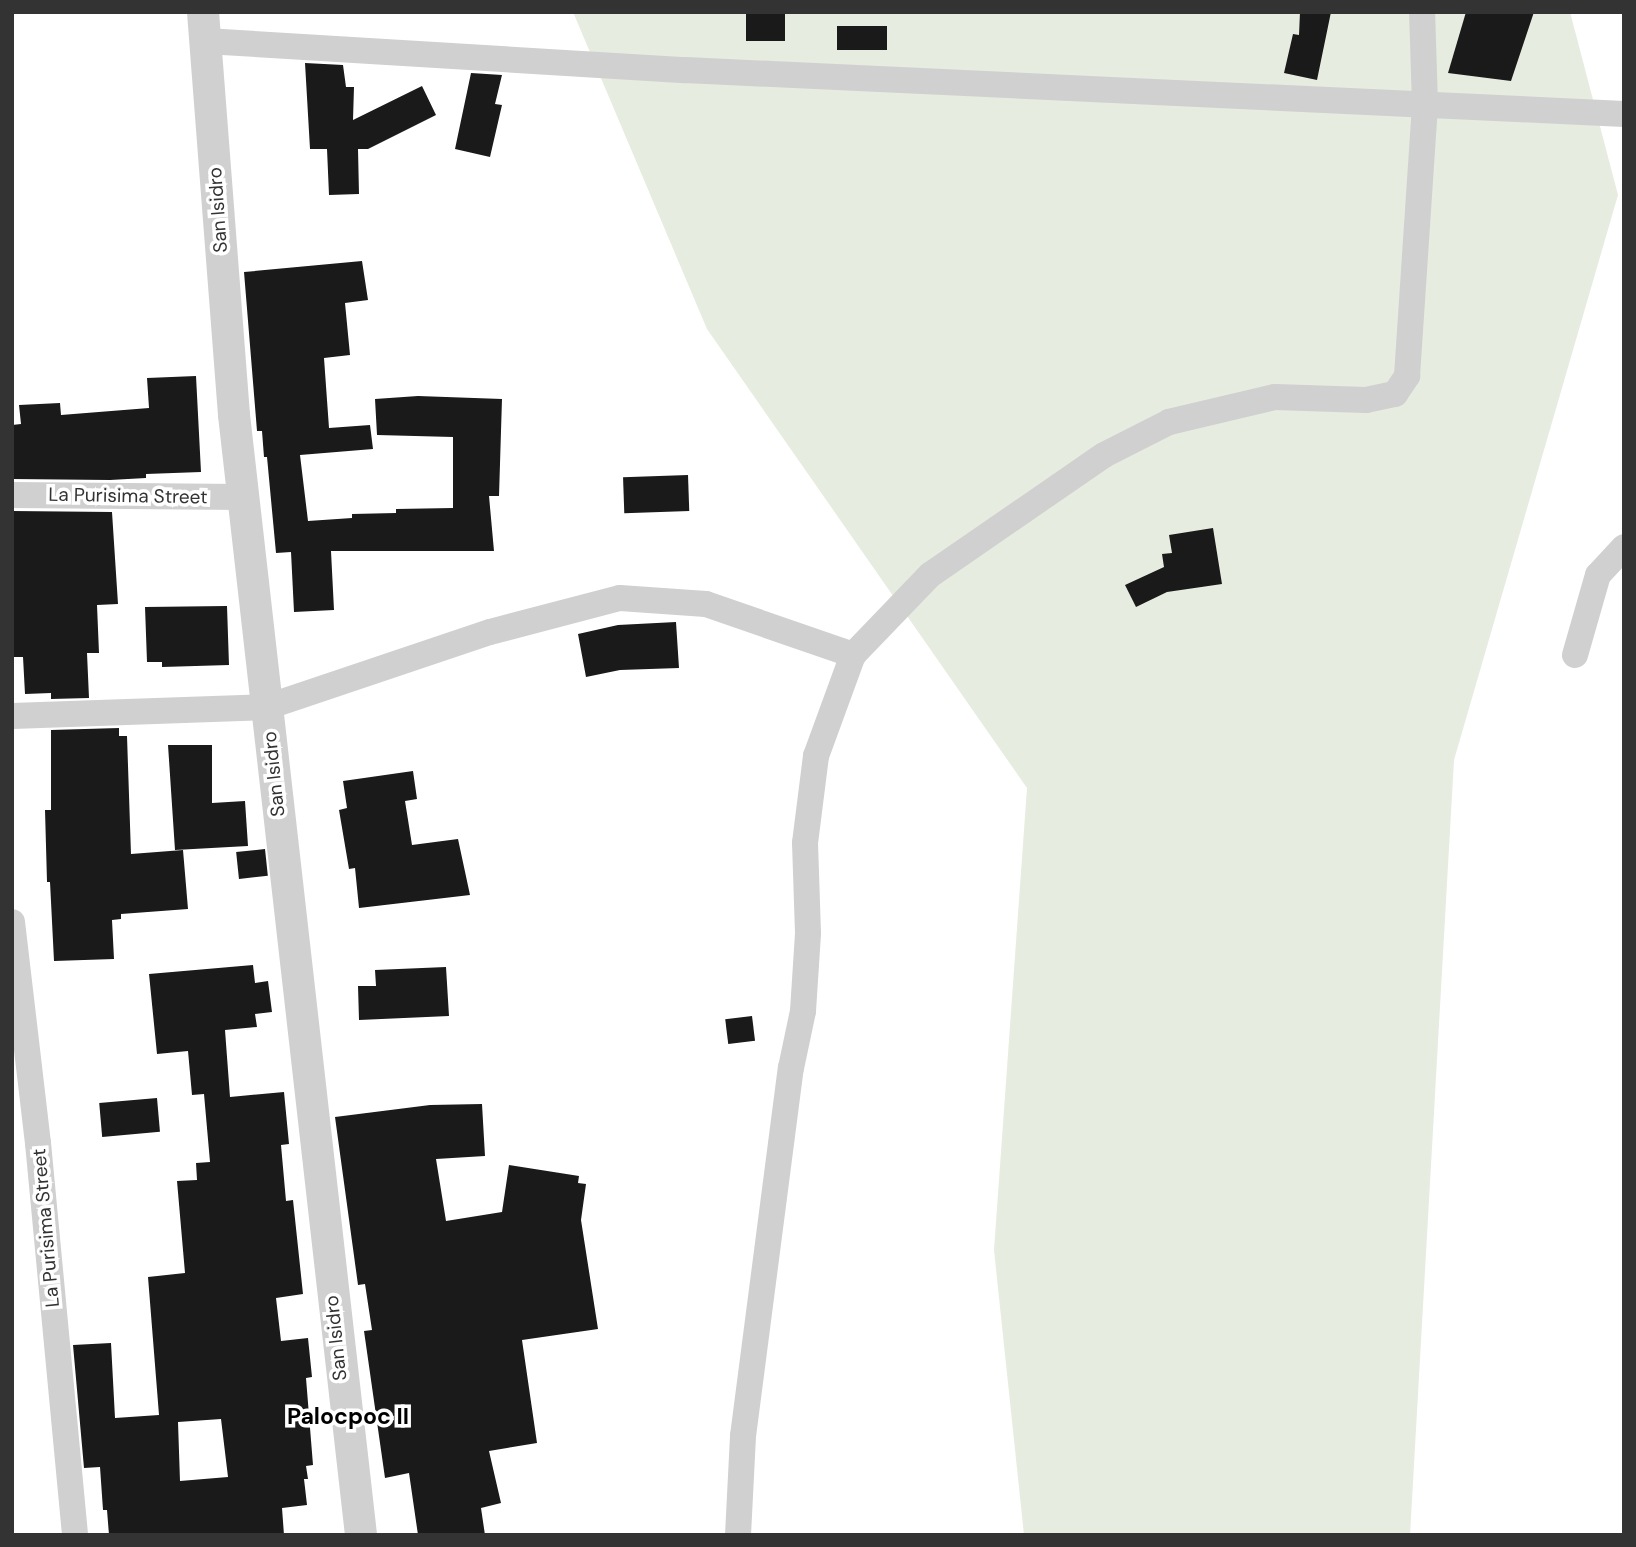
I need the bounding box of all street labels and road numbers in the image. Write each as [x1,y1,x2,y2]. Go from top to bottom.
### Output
street label: San Isidro [204,166,232,254]
street label: La Purisima Street [48,483,208,509]
street label: San Isidro [258,730,290,818]
street label: La Purisima Street [28,1148,64,1308]
street label: San Isidro [320,1294,352,1382]

